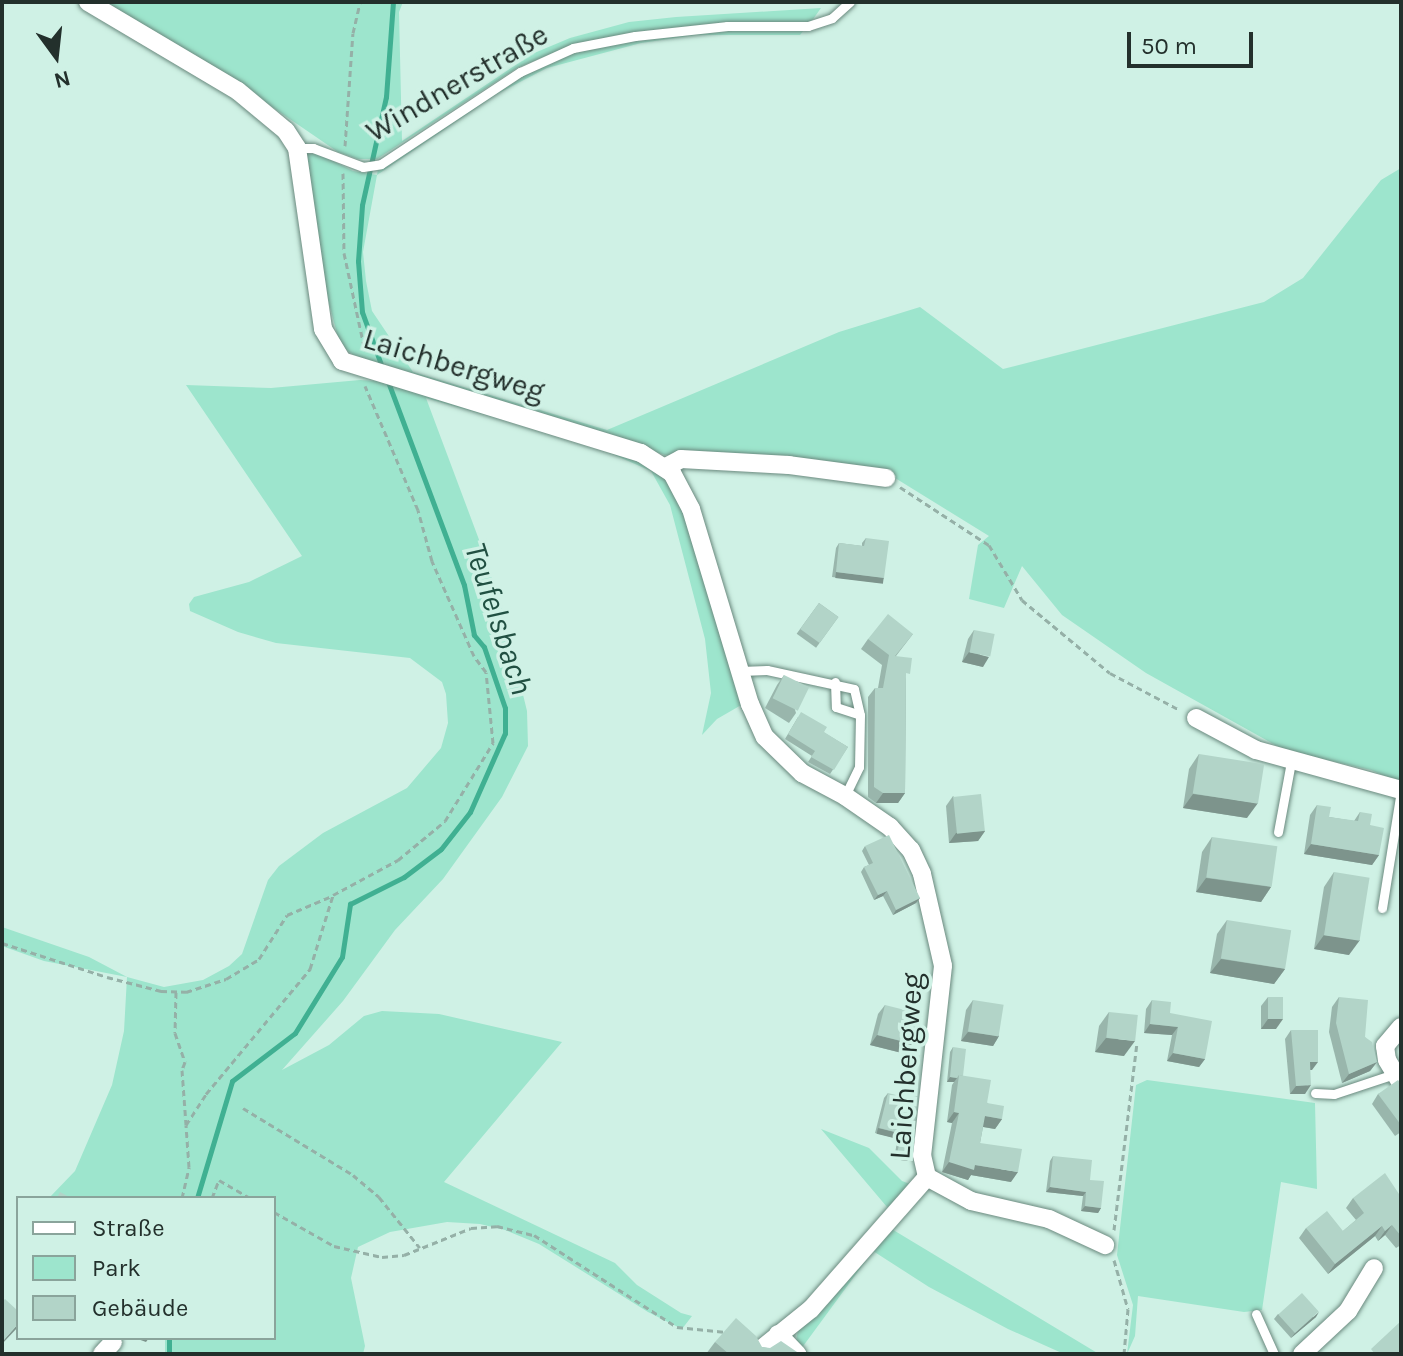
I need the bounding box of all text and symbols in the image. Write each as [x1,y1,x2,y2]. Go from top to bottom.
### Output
north arrow [16,16,96,96]
street label: Windnerstraße [360,16,554,150]
scale bar [1131,16,1257,66]
text: 50 m [1141,32,1197,60]
text: N [51,65,73,94]
street label: Laichbergweg [359,320,549,410]
water label: Teufelsbach [455,538,541,700]
street label: Laichbergweg [881,971,931,1161]
legend [16,1196,276,1340]
text: Straße [92,1214,164,1242]
text: Park [92,1254,141,1282]
text: Gebäude [92,1294,188,1322]

